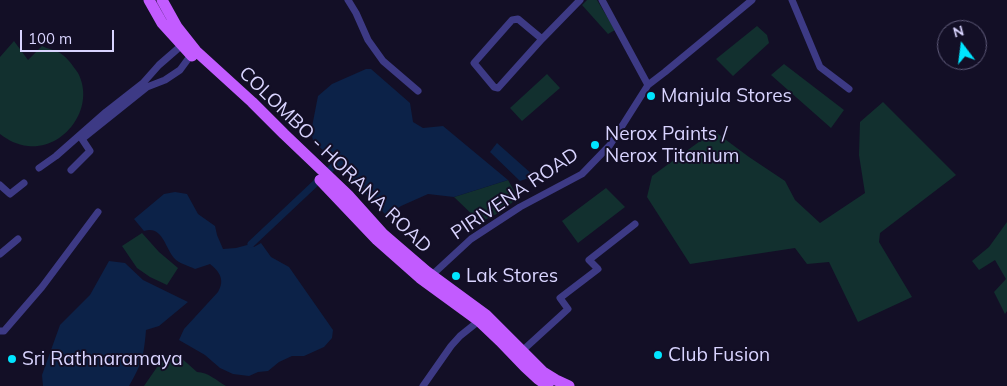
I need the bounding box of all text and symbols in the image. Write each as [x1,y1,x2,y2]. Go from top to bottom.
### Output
scale bar [22,20,116,52]
north arrow [937,20,987,70]
text: N [951,21,966,42]
text: 100 m [28,29,72,48]
street label: COLOMBO - HORANA ROAD [234,62,436,258]
place label: Manjula Stores [661,85,792,107]
marker: Manjula Stores [645,90,657,102]
place label: Nerox Paints / Nerox Titanium [605,123,739,167]
marker: Nerox Paints / Nerox Titanium [589,139,601,151]
street label: PIRIVENA ROAD [447,143,583,245]
place label: Lak Stores [466,265,558,287]
marker: Lak Stores [450,270,462,282]
place label: Club Fusion [668,344,770,366]
place label: Sri Rathnaramaya [22,348,183,370]
marker: Club Fusion [652,349,664,361]
marker: Sri Rathnaramaya [6,353,18,365]

